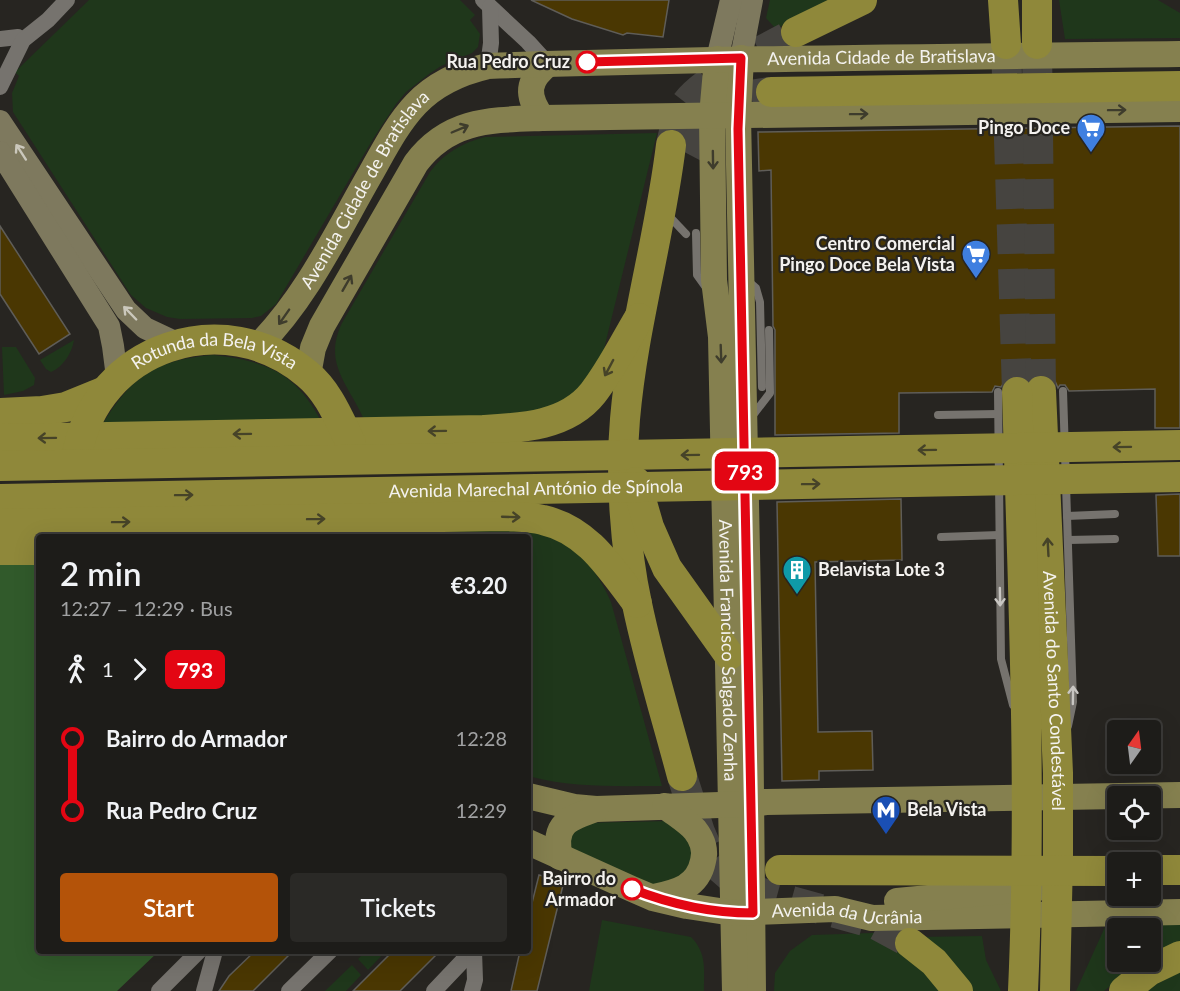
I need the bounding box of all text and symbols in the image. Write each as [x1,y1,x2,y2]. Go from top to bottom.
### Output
street label: Avenida Cidade de Bratislava [767,44,996,69]
place label: Rua Pedro Cruz [446,50,570,72]
marker: Rua Pedro Cruz [576,51,598,73]
street label: Avenida Cidade de Bratislava [295,85,433,292]
one-way arrow [1106,104,1126,115]
one-way arrow [848,108,868,120]
supermarket icon: Pingo Doce [1075,112,1107,154]
place label: Pingo Doce [978,116,1070,138]
one-way arrow [450,122,468,134]
one-way arrow [14,144,26,161]
one-way arrow [707,149,718,169]
place label: Centro Comercial Pingo Doce Bela Vista [779,232,955,275]
supermarket icon: Centro Comercial Pingo Doce Bela Vista [960,238,992,280]
one-way arrow [341,275,353,292]
one-way arrow [123,306,138,321]
one-way arrow [278,309,290,325]
text: Rotunda da Bela Vista [127,328,302,374]
one-way arrow [716,344,727,364]
street label: Rotunda da Bela Vista [127,359,301,381]
one-way arrow [603,359,614,377]
one-way arrow [427,425,447,437]
one-way arrow [232,429,252,440]
one-way arrow [37,432,57,444]
one-way arrow [1112,441,1132,452]
one-way arrow [917,445,937,456]
one-way arrow [680,449,700,461]
line badge: 793 [710,452,780,490]
text: 793 [727,459,763,484]
street label: Avenida Marechal António de Spínola [388,474,683,502]
one-way arrow [801,478,821,490]
one-way arrow [174,489,194,501]
one-way arrow [501,511,521,522]
one-way arrow [306,513,326,525]
one-way arrow [111,516,131,528]
street label: Avenida Francisco Salgado Zenha [715,519,743,781]
one-way arrow [1043,537,1054,557]
text: 2 min [60,553,141,593]
building icon: Belavista Lote 3 [781,554,813,596]
place label: Belavista Lote 3 [818,558,945,580]
street label: Avenida do Santo Condestável [1039,570,1070,811]
text: €3.20 [451,572,507,599]
one-way arrow [994,587,1006,607]
text: 12:27 – 12:29 · Bus [60,596,233,620]
icon: walk [60,653,93,686]
icon: forward [123,653,156,686]
text: 1 [102,657,114,681]
text: 793 [177,657,213,682]
one-way arrow [1067,686,1079,706]
north arrow [1107,720,1161,774]
map controls [1107,720,1161,972]
text: Bairro do Armador [106,725,287,752]
text: 12:28 [456,726,507,750]
button: locate [1107,786,1161,840]
metro station icon: Bela Vista [870,794,902,836]
text: Rua Pedro Cruz [106,797,257,824]
text: 12:29 [456,798,507,822]
place label: Bela Vista [907,798,986,820]
button: + [1107,852,1161,906]
place label: Bairro do Armador [542,867,616,910]
button: Start [60,873,278,942]
button: Tickets [290,873,507,942]
marker: Bairro do Armador [621,878,643,900]
street label: Avenida da Ucrânia [771,897,923,928]
button: − [1107,918,1161,972]

